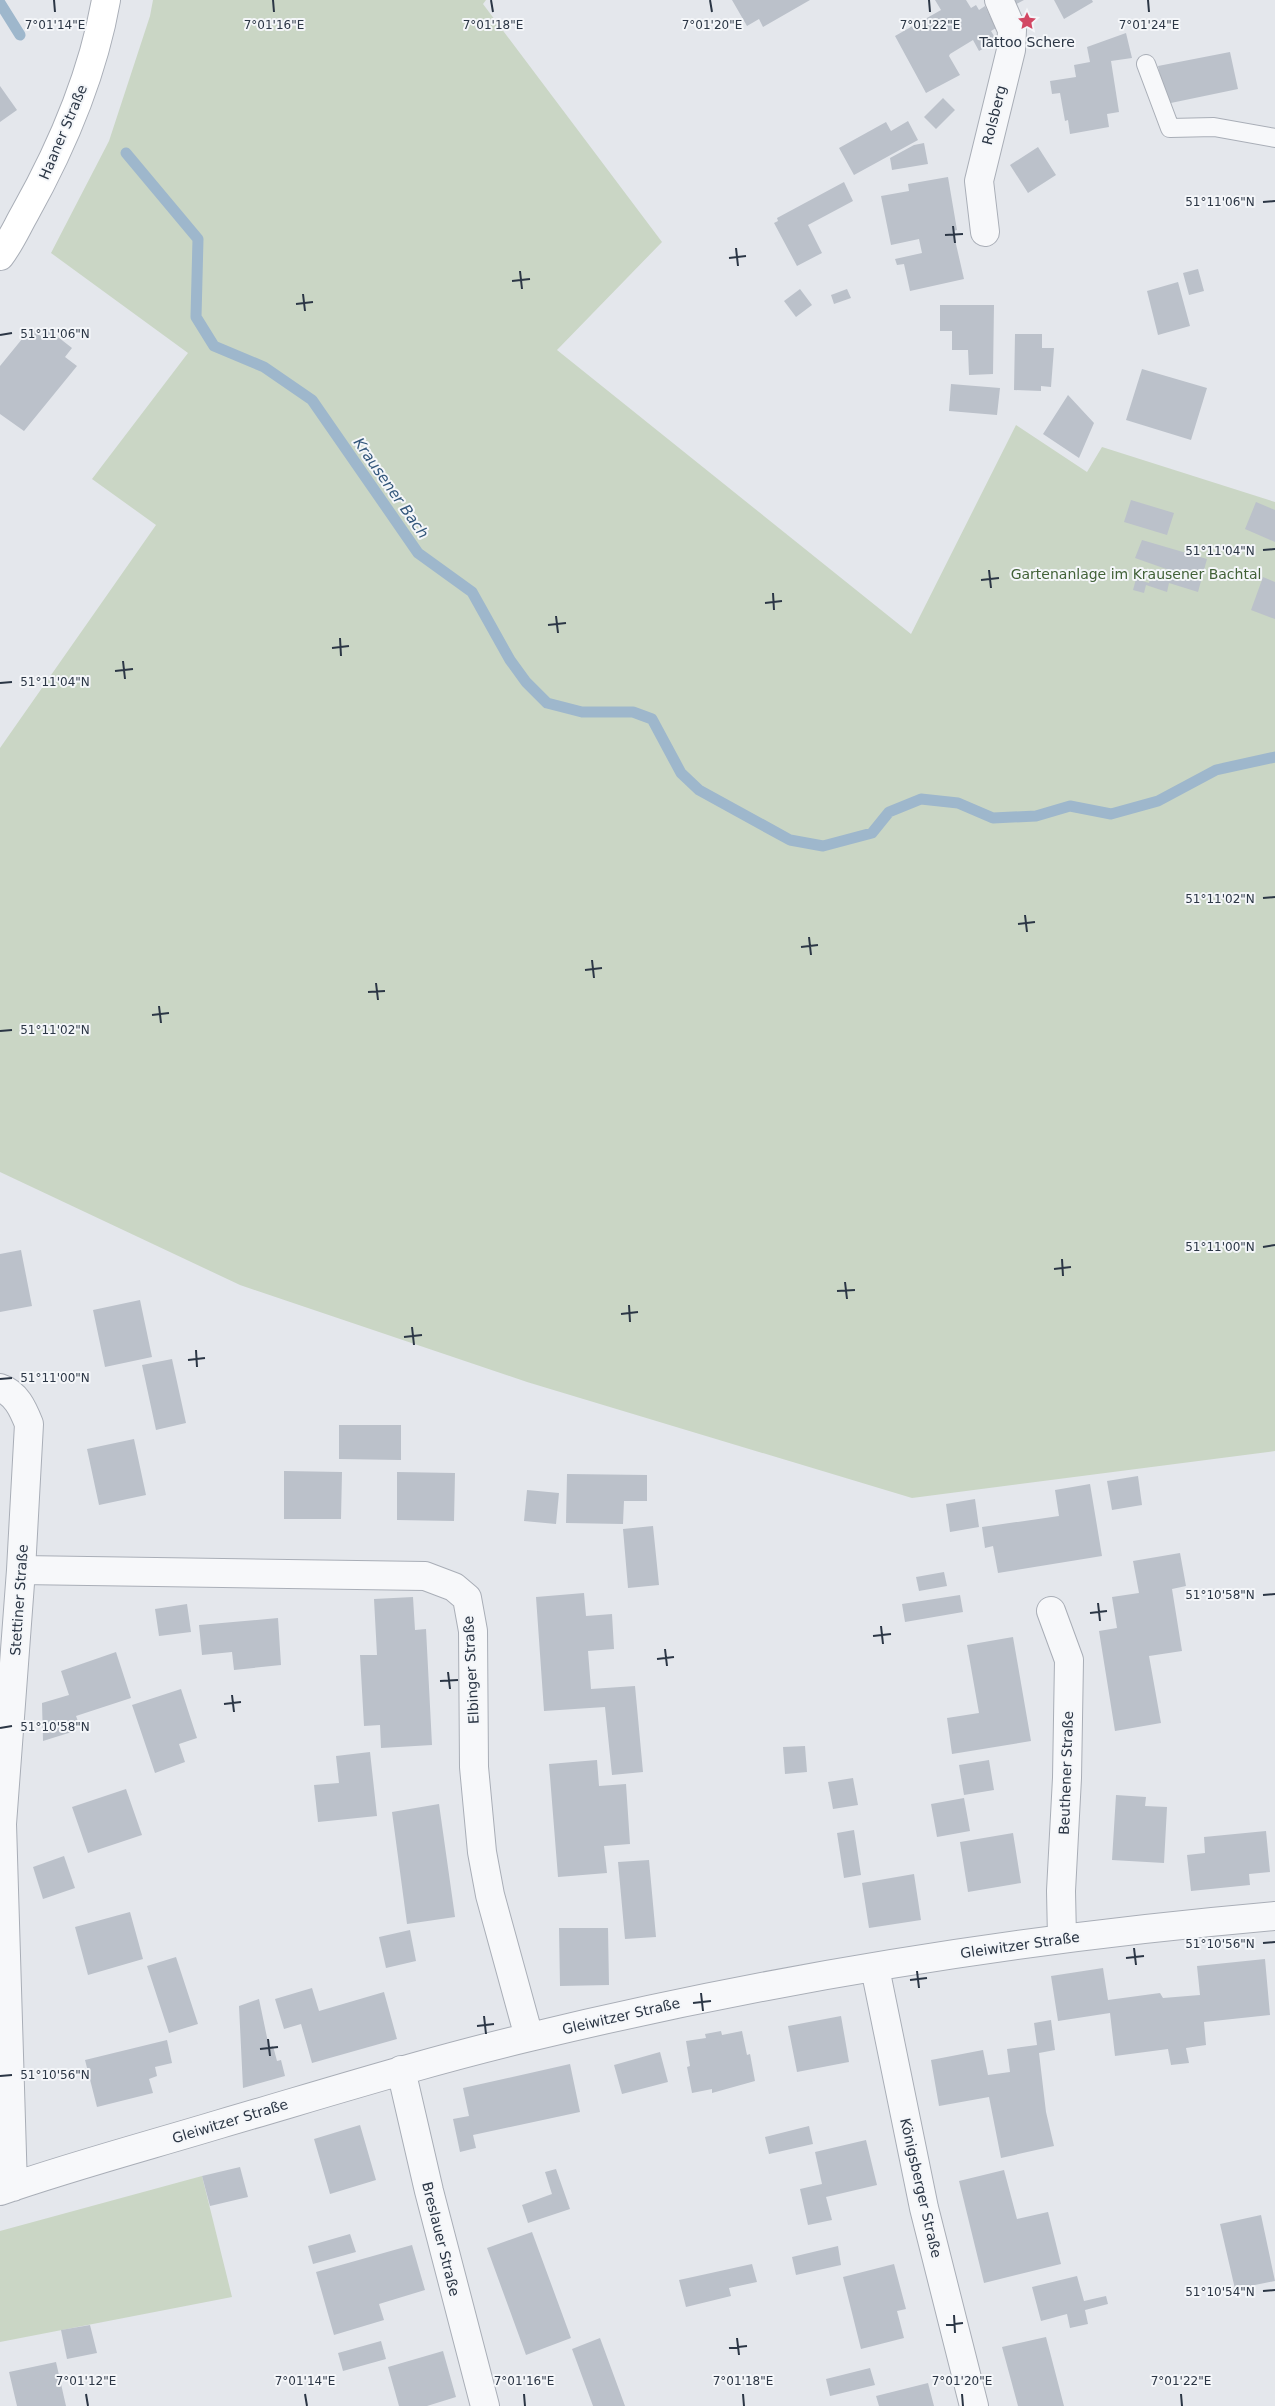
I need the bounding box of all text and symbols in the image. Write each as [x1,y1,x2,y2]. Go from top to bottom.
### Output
place icon: Tattoo Schere [1016,10,1038,32]
text: 7°01'14"E [25,18,85,32]
text: 7°01'16"E [244,18,304,32]
text: 7°01'18"E [463,18,523,32]
text: 7°01'20"E [682,18,742,32]
text: 7°01'22"E [900,18,960,32]
text: 7°01'24"E [1119,18,1179,32]
place label: Tattoo Schere [978,34,1075,50]
street label: Haaner Straße [36,82,90,182]
street label: Rolsberg [979,84,1009,146]
text: 51°11'06"N [1185,195,1255,209]
text: 51°11'06"N [20,327,90,341]
water label: Krausener Bach [350,434,432,542]
text: 51°11'04"N [1185,544,1255,558]
park label: Gartenanlage im Krausener Bachtal [1011,566,1261,582]
text: 51°11'04"N [20,675,90,689]
text: 51°11'02"N [1185,892,1255,906]
text: 51°11'02"N [20,1023,90,1037]
text: 51°11'00"N [1185,1240,1255,1254]
text: 51°11'00"N [20,1371,90,1385]
street label: Stettiner Straße [7,1544,31,1656]
text: 51°10'58"N [1185,1588,1255,1602]
street label: Elbinger Straße [460,1616,482,1724]
street label: Beuthener Straße [1056,1711,1076,1835]
text: 51°10'58"N [20,1720,90,1734]
street label: Gleiwitzer Straße [959,1929,1081,1961]
text: 51°10'56"N [1185,1937,1255,1951]
street label: Gleiwitzer Straße [561,1995,681,2037]
text: 51°10'56"N [20,2068,90,2082]
street label: Gleiwitzer Straße [170,2096,290,2146]
street label: Königsberger Straße [897,2117,945,2259]
street label: Breslauer Straße [419,2180,463,2298]
text: 51°10'54"N [1185,2285,1255,2299]
text: 7°01'12"E [56,2374,116,2388]
text: 7°01'14"E [275,2374,335,2388]
text: 7°01'16"E [494,2374,554,2388]
text: 7°01'18"E [713,2374,773,2388]
text: 7°01'20"E [932,2374,992,2388]
text: 7°01'22"E [1151,2374,1211,2388]

